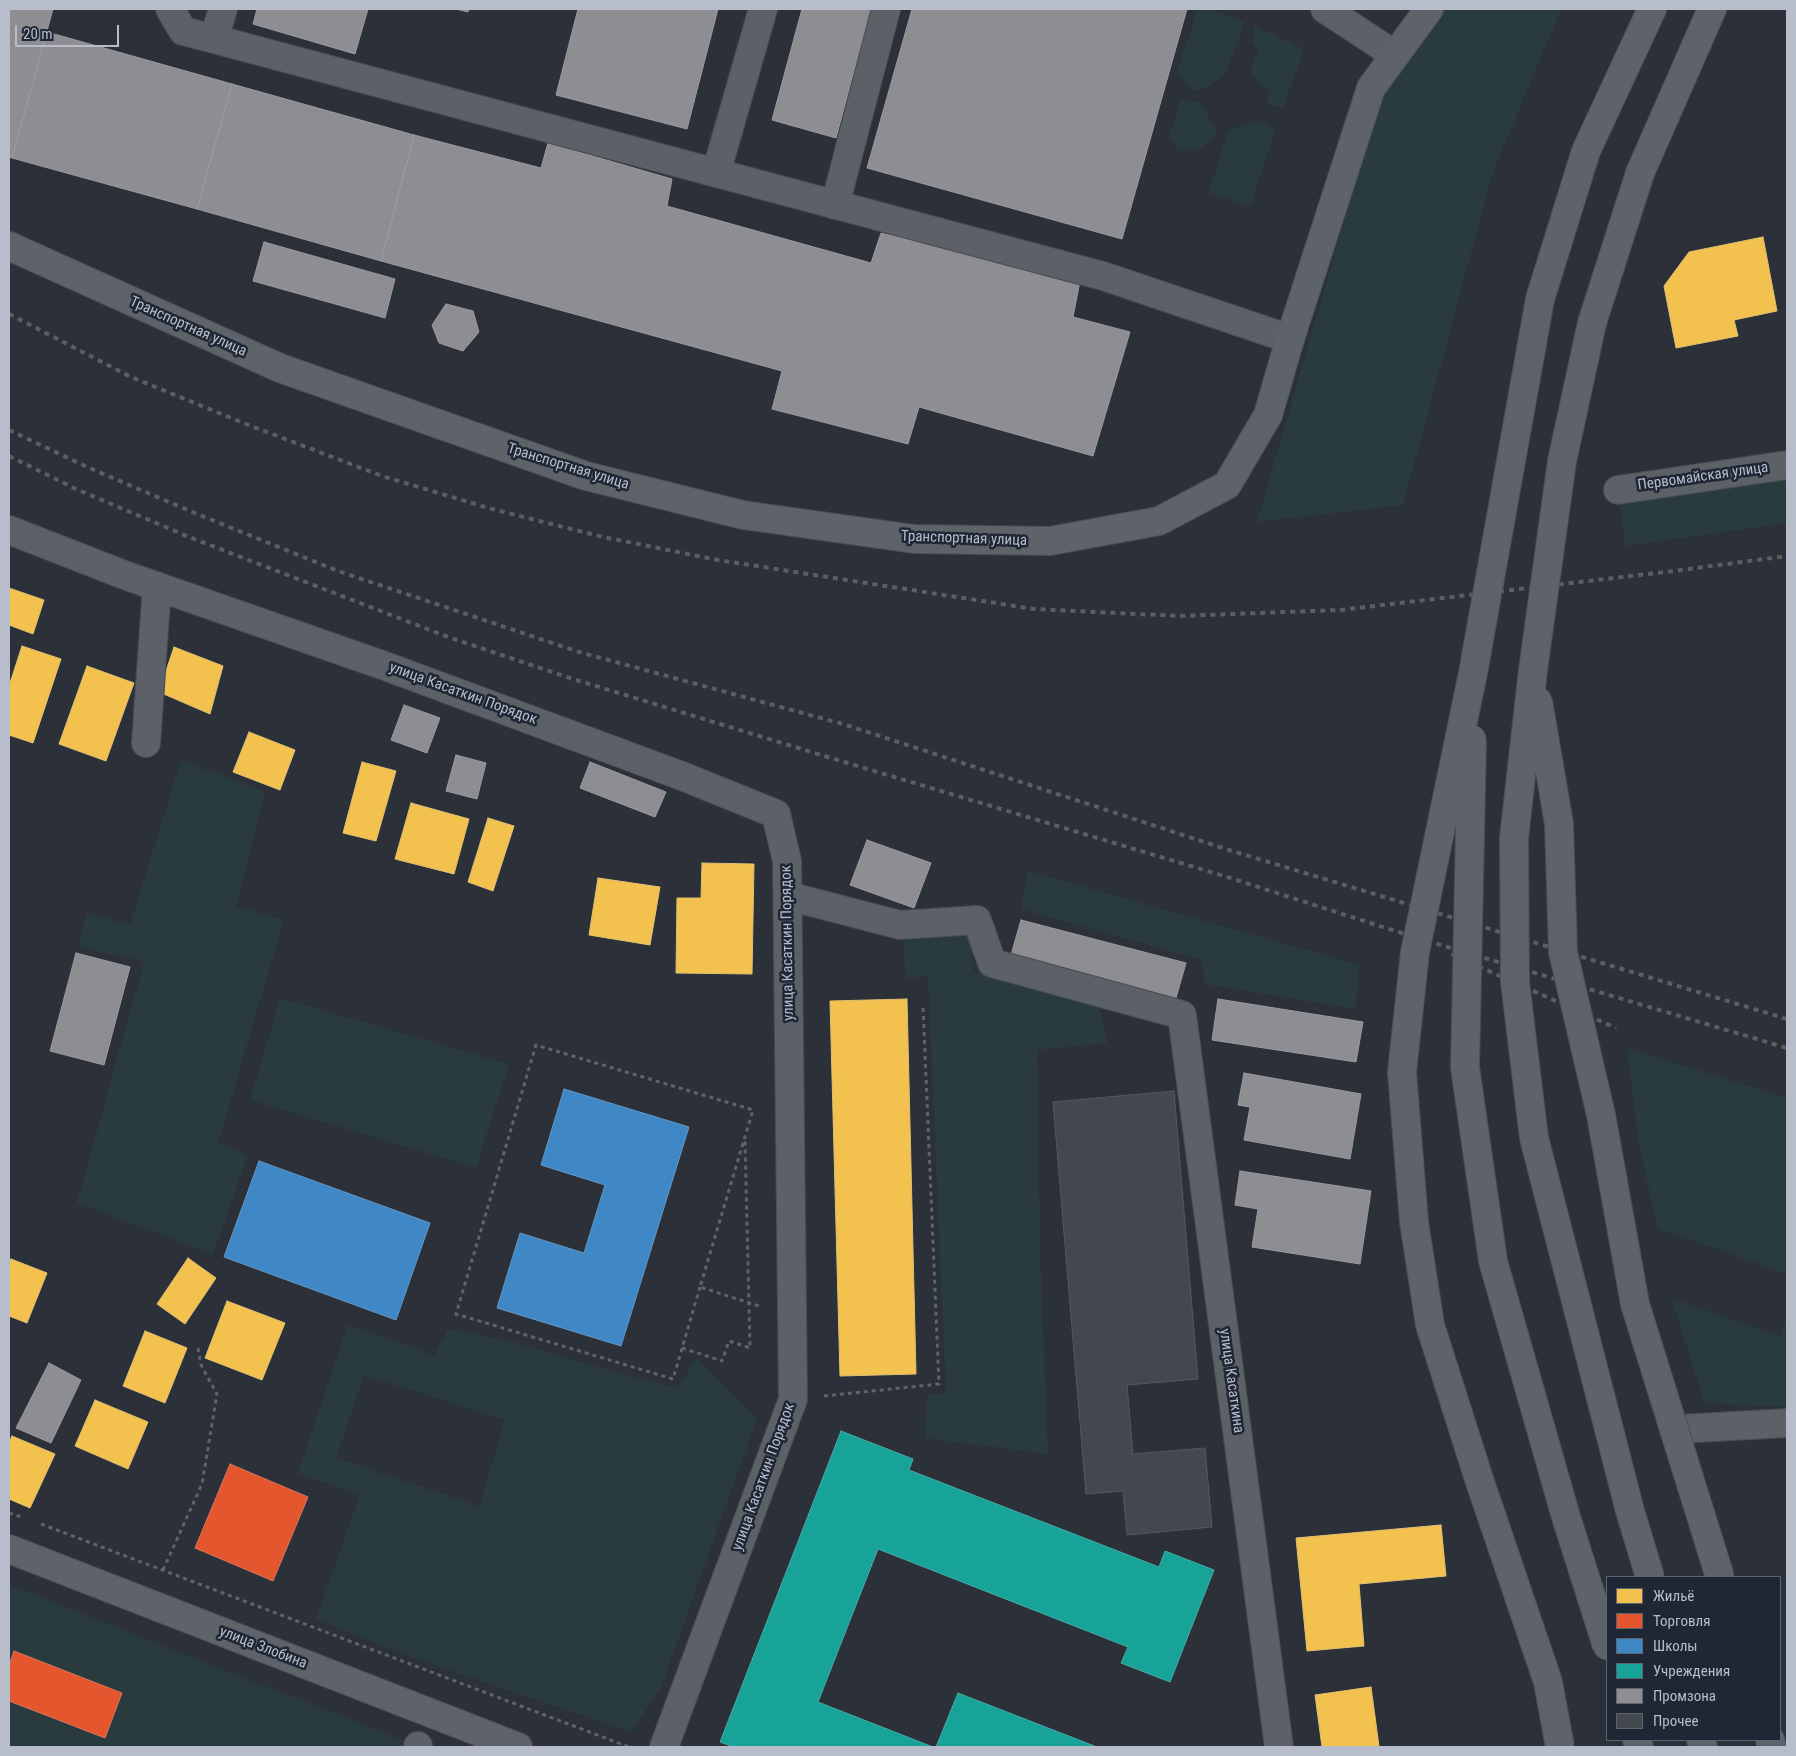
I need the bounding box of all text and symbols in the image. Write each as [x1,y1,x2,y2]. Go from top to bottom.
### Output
scale bar [18,15,121,47]
text: 20 m [23,25,53,43]
street label: Транспортная улица [127,293,249,361]
street label: Транспортная улица [505,440,631,494]
street label: Первомайская улица [1637,459,1769,495]
street label: Транспортная улица [901,528,1027,550]
street label: улица Касаткин Порядок [387,659,539,729]
street label: улица Касаткин Порядок [778,865,798,1021]
street label: улица Касаткина [1215,1328,1247,1434]
street label: улица Касаткин Порядок [729,1401,799,1553]
legend [1606,1576,1781,1741]
text: Жильё [1653,1587,1694,1605]
text: Торговля [1653,1612,1710,1630]
street label: улица Злобина [217,1623,309,1673]
text: Школы [1653,1637,1698,1655]
text: Учреждения [1653,1662,1730,1680]
text: Промзона [1653,1687,1716,1705]
text: Прочее [1653,1712,1699,1730]

